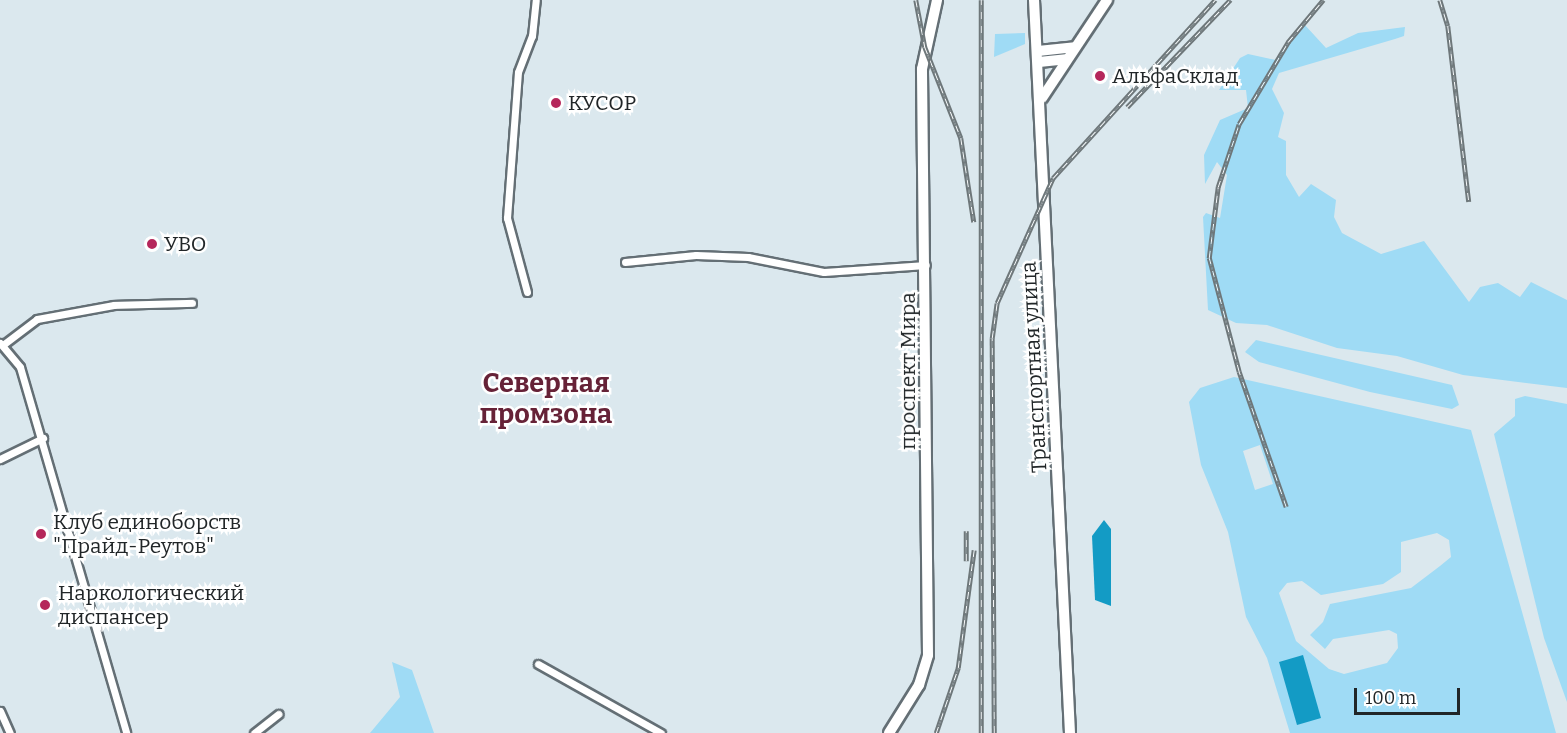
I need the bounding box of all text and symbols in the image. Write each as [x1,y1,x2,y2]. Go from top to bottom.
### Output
place label: АльфаСклад [1112,63,1238,89]
marker: АльфаСклад [1093,69,1107,83]
place label: КУСОР [568,90,636,116]
marker: КУСОР [549,96,563,110]
place label: УВО [164,231,206,257]
marker: УВО [145,237,159,251]
street label: Транспортная улица [1016,261,1052,473]
street label: проспект Мира [895,292,921,450]
district label: Северная промзона [480,367,612,430]
place label: Клуб единоборств "Прайд-Реутов" [53,509,241,559]
marker: Клуб единоборств "Прайд-Реутов" [34,527,48,541]
place label: Наркологический диспансер [58,580,244,630]
marker: Наркологический диспансер [36,596,54,614]
scale bar [1357,676,1464,714]
text: 100 m [1365,687,1416,709]

